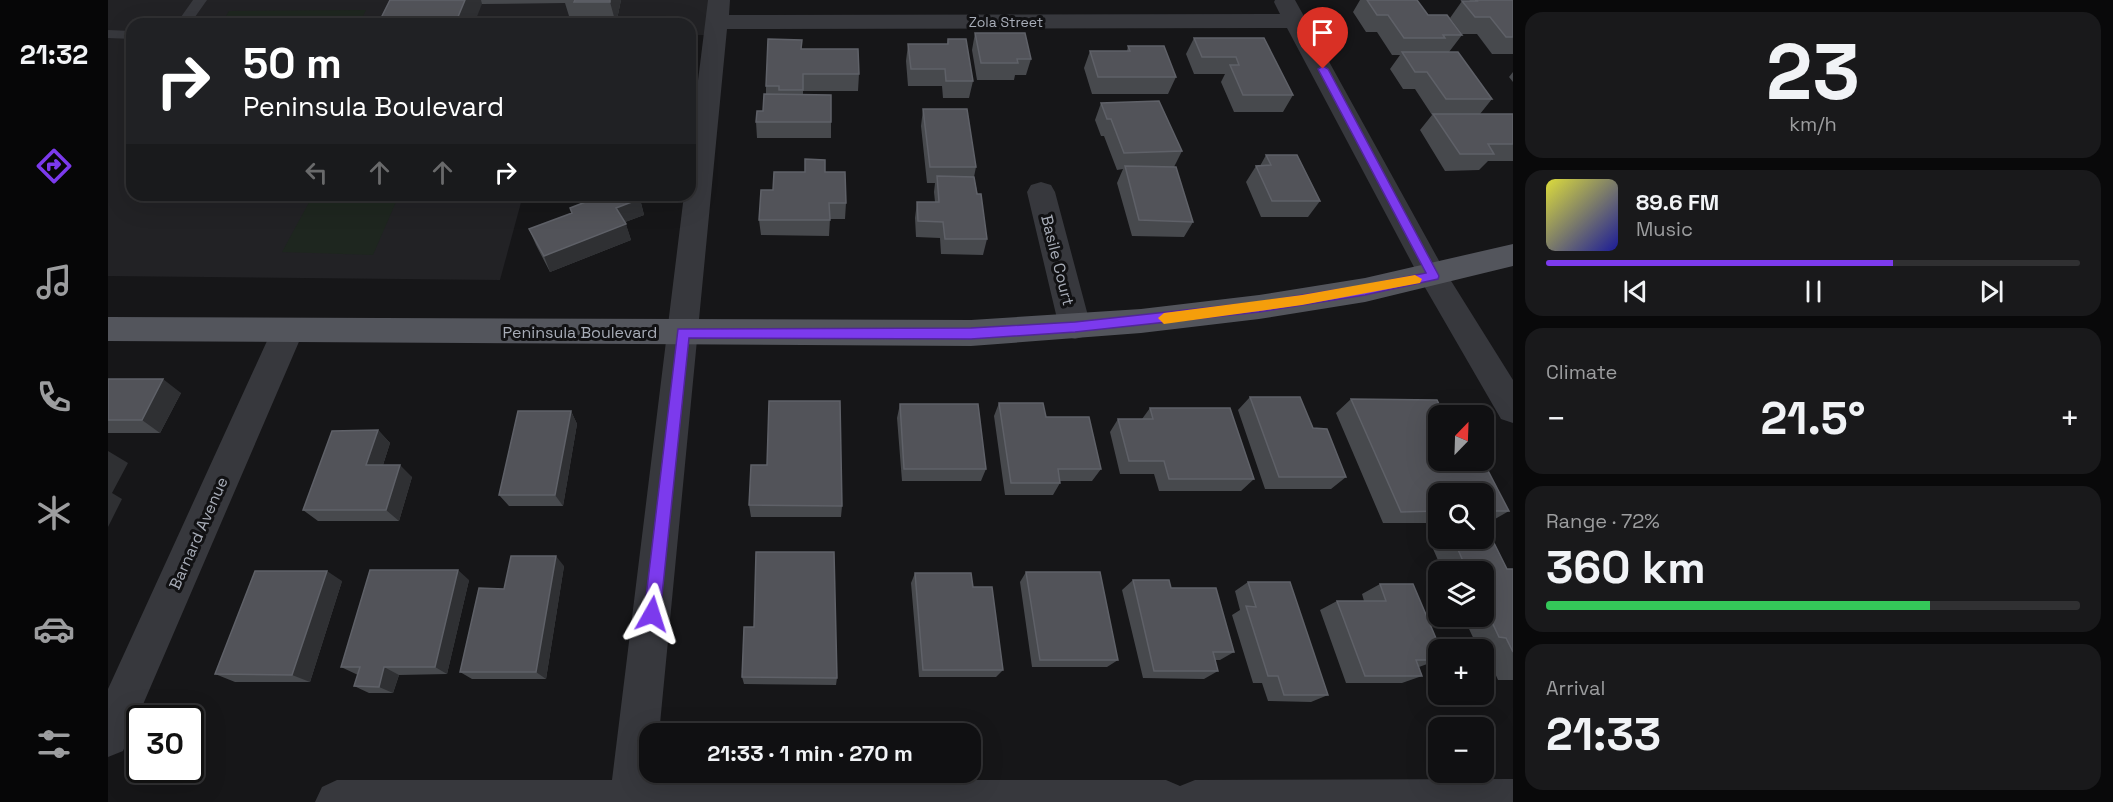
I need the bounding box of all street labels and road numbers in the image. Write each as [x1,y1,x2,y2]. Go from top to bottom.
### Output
street label: Zola Street [969,13,1043,31]
street label: Basile Court [1036,212,1079,308]
street label: Peninsula Boulevard [503,322,657,343]
street label: Barnard Avenue [164,474,233,593]

